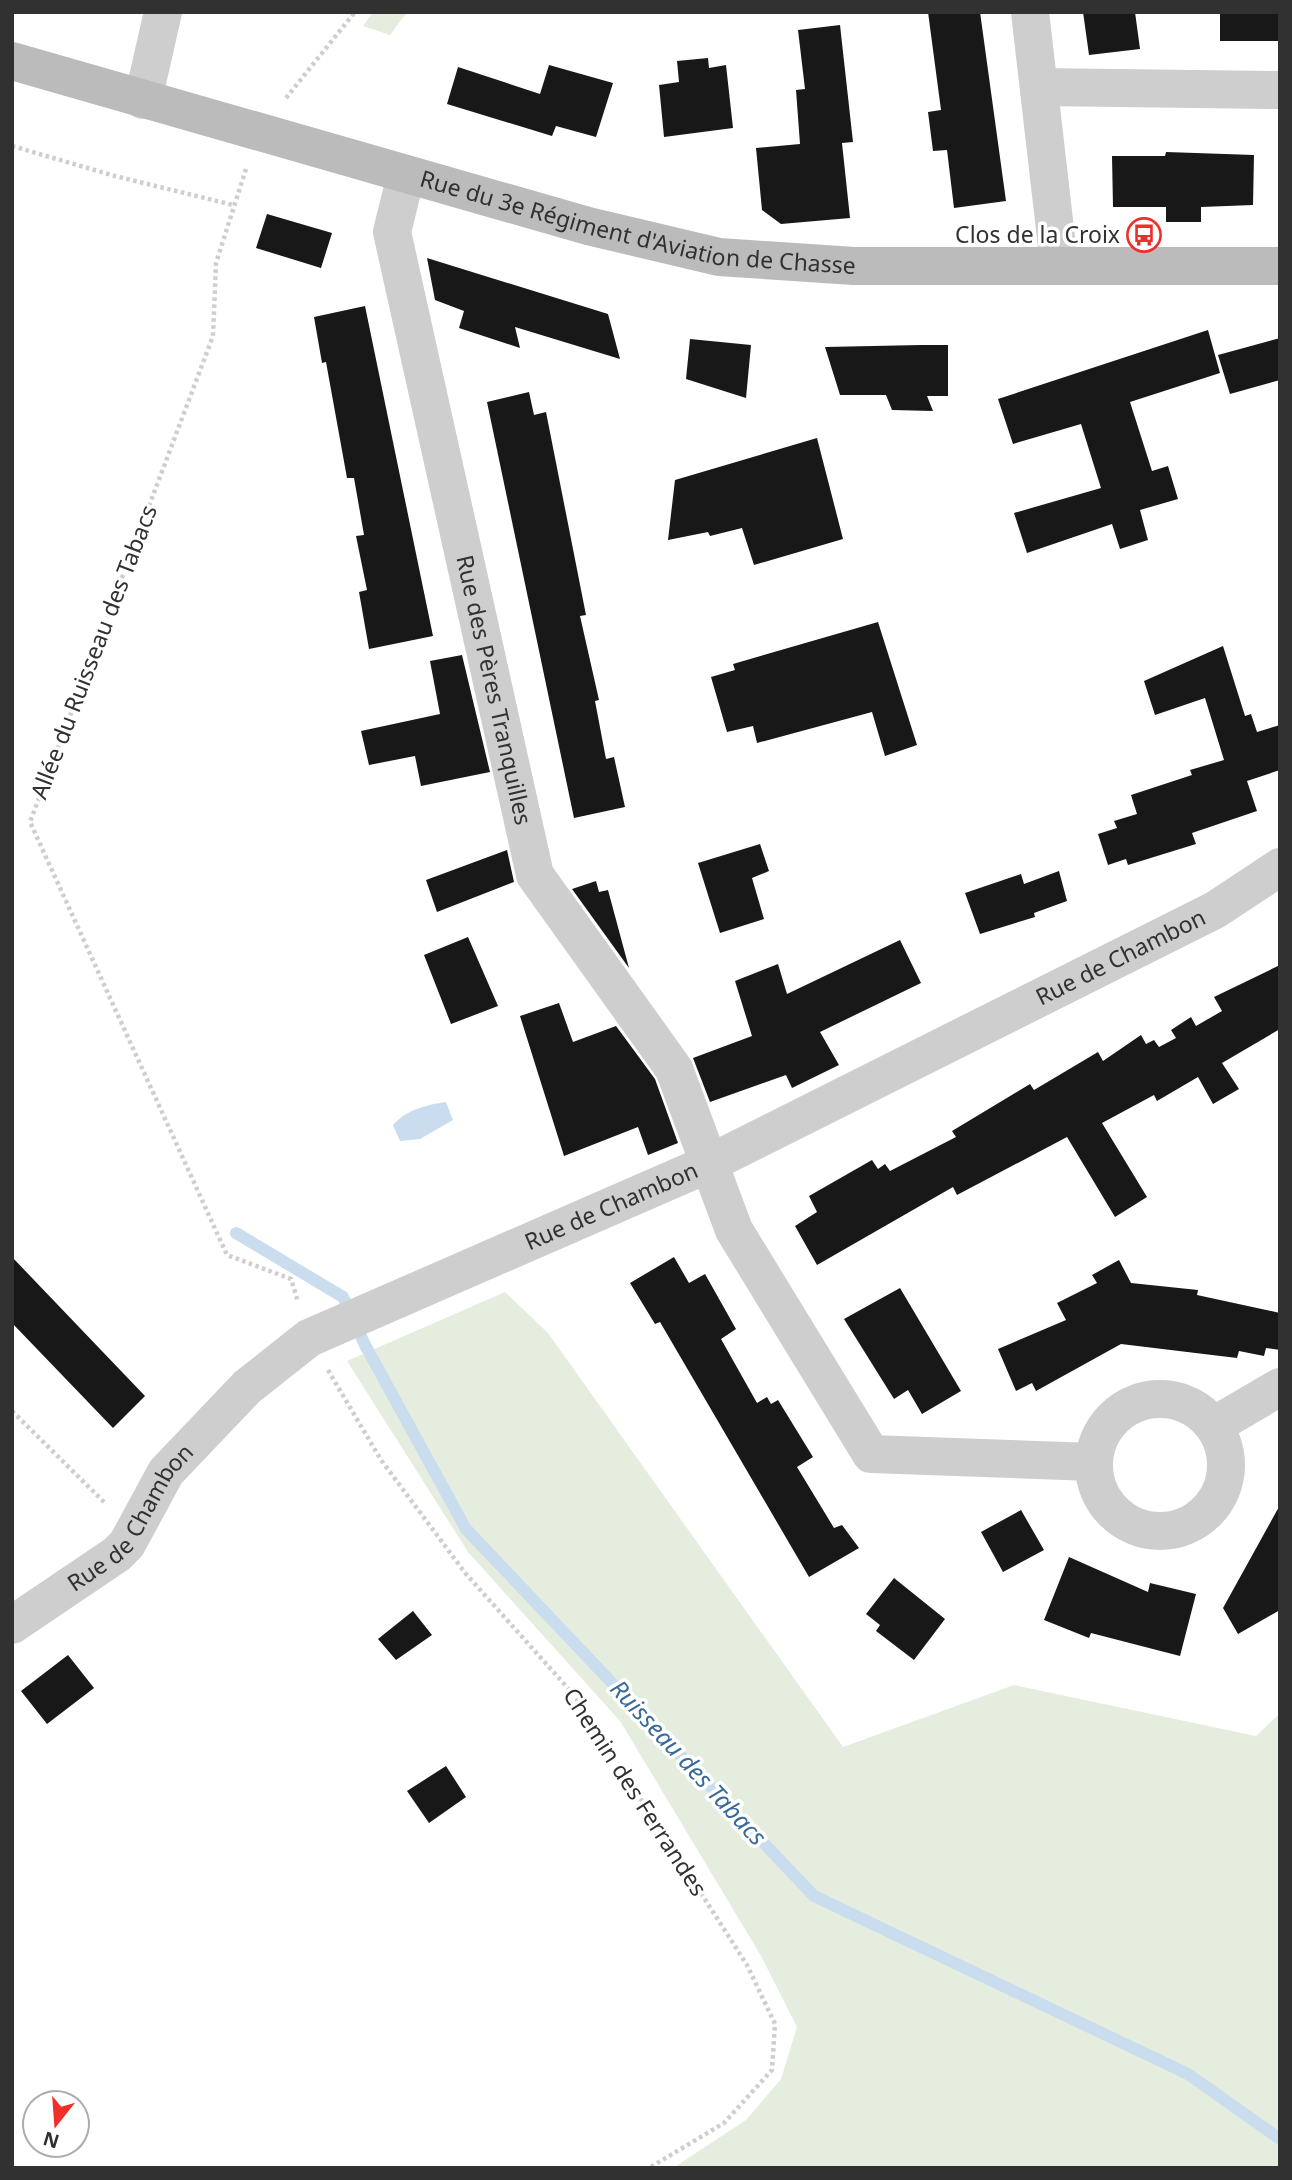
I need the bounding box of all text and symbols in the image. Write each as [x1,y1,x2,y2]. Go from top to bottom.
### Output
street label: Rue du 3e Régiment d'Aviation de Chasse [417,162,857,281]
bus stop icon: Clos de la Croix [1125,216,1163,254]
place label: Clos de la Croix [955,218,1120,250]
street label: Allée du Ruisseau des Tabacs [22,500,164,803]
street label: Rue des Pères Tranquilles [449,552,540,828]
street label: Rue de Chambon [1030,900,1211,1012]
street label: Rue de Chambon [519,1153,703,1257]
street label: Rue de Chambon [60,1436,200,1598]
water label: Ruisseau des Tabacs [604,1672,775,1852]
street label: Chemin des Ferrandes [556,1681,715,1902]
north arrow [21,2089,91,2159]
text: N [40,2126,62,2155]

